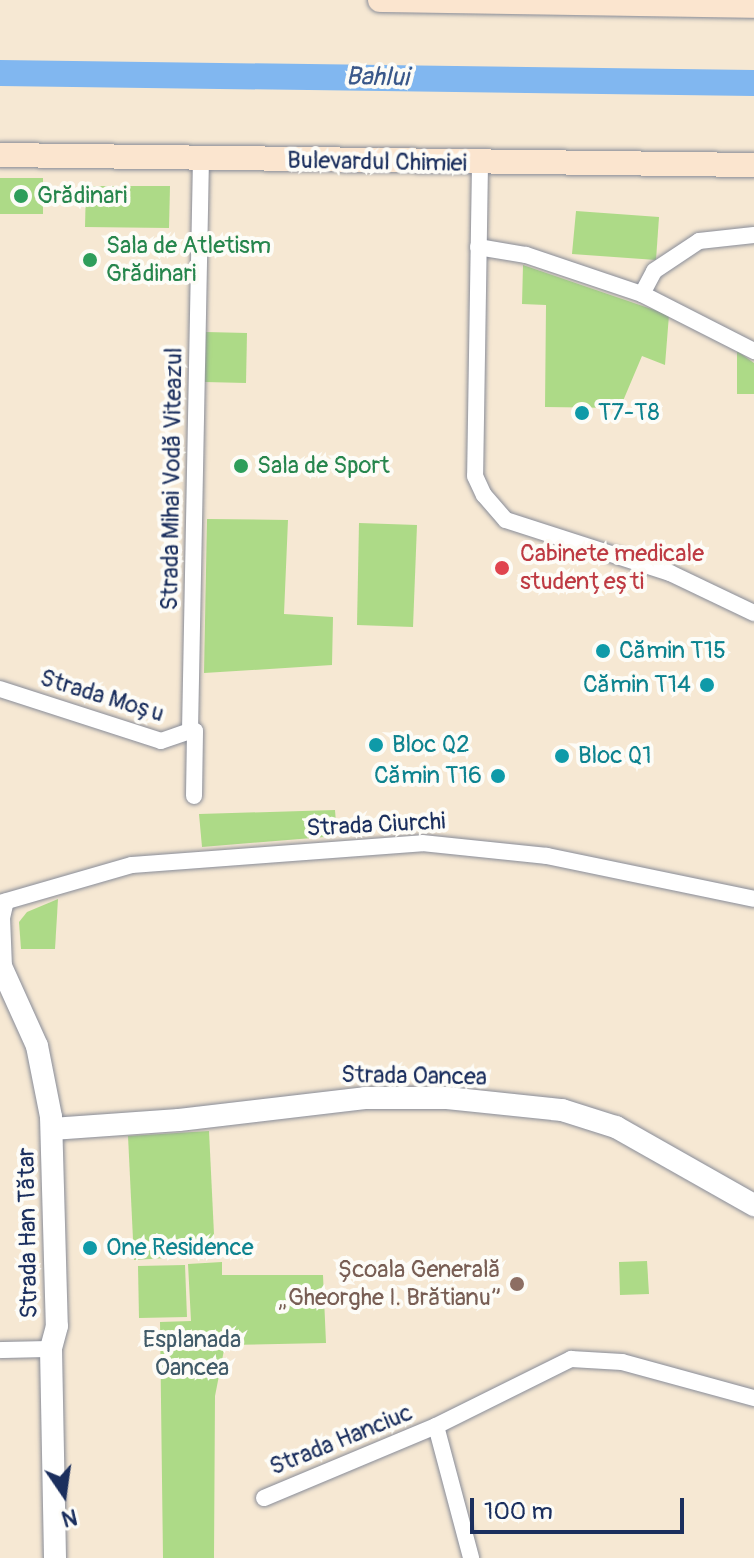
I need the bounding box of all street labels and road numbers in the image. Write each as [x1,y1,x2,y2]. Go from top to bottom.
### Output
street label: Bulevardul Chimiei [287,146,467,178]
street label: Strada Mihai Vodă Viteazul [155,347,189,611]
street label: Strada Moșu [37,663,167,729]
street label: Strada Ciurchi [306,807,446,843]
street label: Strada Oancea [341,1060,487,1092]
street label: Strada Han Tătar [12,1147,44,1319]
street label: Strada Hanciuc [265,1398,417,1482]

